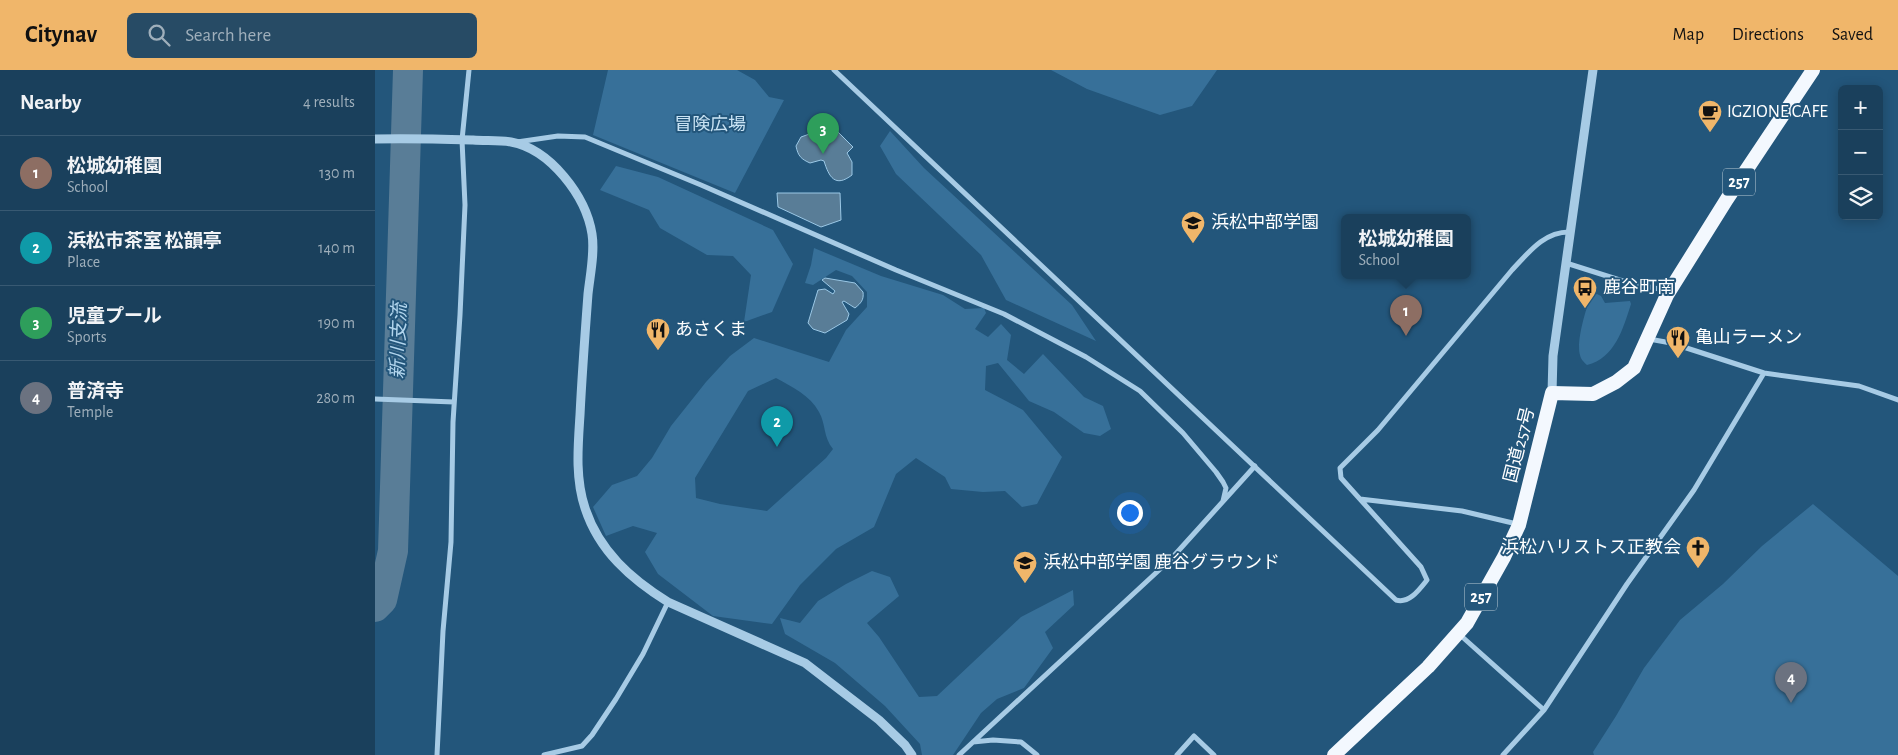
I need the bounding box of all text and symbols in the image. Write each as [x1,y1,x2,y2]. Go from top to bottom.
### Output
search box [127,13,477,58]
icon: search [145,21,173,49]
text: Citynav [25,23,97,47]
text: Search here [185,26,271,45]
text: Map [1673,26,1704,44]
text: Directions [1732,26,1804,44]
text: Saved [1832,26,1873,44]
map controls [1838,85,1883,220]
button: + [1838,85,1883,130]
text: Nearby [20,92,81,113]
text: 4 results [303,94,355,110]
cafe icon: IGZIONE CAFE [1697,99,1723,133]
place label: IGZIONE CAFE [1727,103,1828,121]
pin: 3 [807,113,839,154]
park label: 冒険広場 [674,115,746,134]
button: − [1838,130,1883,175]
text: 松城幼稚園 [67,157,162,176]
text: 1 [33,165,39,181]
text: 130 m [319,165,355,181]
road number: 257 [1723,168,1755,195]
button: layers [1838,175,1883,220]
text: School [67,179,108,195]
school or university icon: 浜松中部学園 [1180,210,1206,244]
place label: 浜松中部学園 [1211,212,1319,232]
popup [1341,214,1471,279]
text: 松城幼稚園 [1358,230,1454,249]
text: 浜松市茶室 松韻亭 [67,232,222,251]
text: 2 [32,240,40,256]
text: 140 m [318,240,355,256]
text: School [1358,252,1400,268]
text: Place [67,254,100,270]
bus stop icon: 鹿谷町南 [1572,275,1598,309]
place label: 鹿谷町南 [1603,278,1675,297]
pin: 1 [1390,295,1422,336]
water label: 新川支流 [387,300,410,379]
text: 児童プール [67,307,162,326]
text: 3 [33,315,39,331]
text: 190 m [318,315,355,331]
restaurant icon: あさくま [645,317,671,351]
place label: あさくま [675,320,747,339]
restaurant icon: 亀山ラーメン [1665,325,1691,359]
place label: 亀山ラーメン [1695,327,1802,347]
text: Sports [67,329,107,345]
text: 普済寺 [67,382,124,401]
text: 4 [32,390,40,406]
text: 280 m [316,390,355,406]
text: Temple [67,404,113,420]
street label: 国道257号 [1500,405,1538,485]
pin: 2 [761,406,793,447]
your location [1117,500,1143,526]
church icon: 浜松ハリストス正教会 [1685,535,1711,569]
place label: 浜松ハリストス正教会 [1501,537,1681,557]
school or university icon: 浜松中部学園 鹿谷グラウンド [1012,550,1038,584]
place label: 浜松中部学園 鹿谷グラウンド [1043,552,1280,572]
road number: 257 [1465,584,1497,610]
pin: 4 [1775,662,1807,703]

